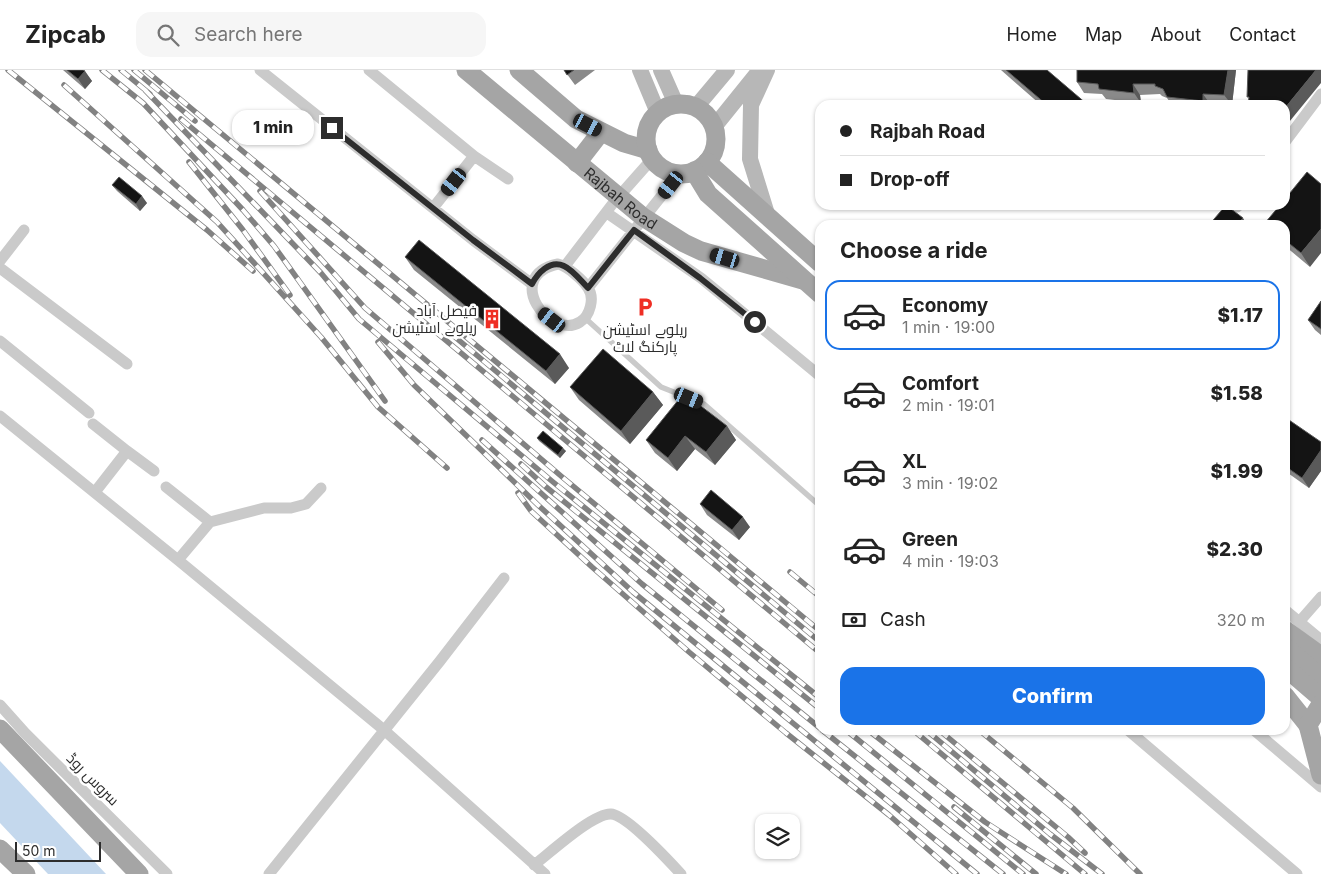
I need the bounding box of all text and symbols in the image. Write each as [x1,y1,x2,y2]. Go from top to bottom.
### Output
search box [136,12,486,57]
text: Zipcab [25,20,106,49]
icon: search [154,21,182,49]
text: Search here [194,23,303,46]
text: Home [1007,24,1057,45]
text: Map [1085,24,1122,45]
text: About [1150,24,1201,45]
text: Contact [1229,24,1296,45]
callout: 1 min [232,110,314,146]
car [571,112,604,138]
text: 1 min [253,117,293,137]
route end [321,117,343,139]
text: Rajbah Road [870,120,985,143]
street label: Rajbah Road [580,163,661,233]
car [438,166,469,198]
text: Drop-off [870,168,950,191]
car [655,169,686,201]
text: Choose a ride [840,237,988,263]
car [708,246,741,270]
icon: car [842,293,887,338]
text: Economy [902,294,988,317]
parking icon: ریلوے اسٹیشن پارکنگ لاٹ [634,296,656,318]
place label: فیصل آباد ریلوے اسٹیشن [392,301,477,338]
text: $1.17 [1218,304,1263,327]
car [535,305,568,335]
building icon: فیصل آباد ریلوے اسٹیشن [481,308,503,330]
route start [744,311,766,333]
text: 1 min · 19:00 [902,317,995,337]
place label: ریلوے اسٹیشن پارکنگ لاٹ [603,320,687,357]
icon: car [842,371,887,416]
text: Comfort [902,372,979,395]
text: $1.58 [1210,382,1263,405]
car [672,385,705,411]
text: 2 min · 19:01 [902,395,995,415]
icon: car [842,449,887,494]
text: XL [902,450,927,473]
text: $1.99 [1211,460,1263,483]
text: 3 min · 19:02 [902,473,998,493]
icon: car [842,527,887,572]
text: Green [902,528,958,551]
text: $2.30 [1206,538,1263,561]
text: 4 min · 19:03 [902,551,999,571]
icon: cash [840,606,868,634]
text: Cash [880,608,926,631]
text: 320 m [1217,610,1265,630]
button: Confirm [840,667,1265,725]
street label: سروس روڈ [62,749,123,810]
map controls [755,814,800,859]
button: layers [755,814,800,859]
scale bar [15,839,101,862]
text: 50 m [22,842,56,859]

